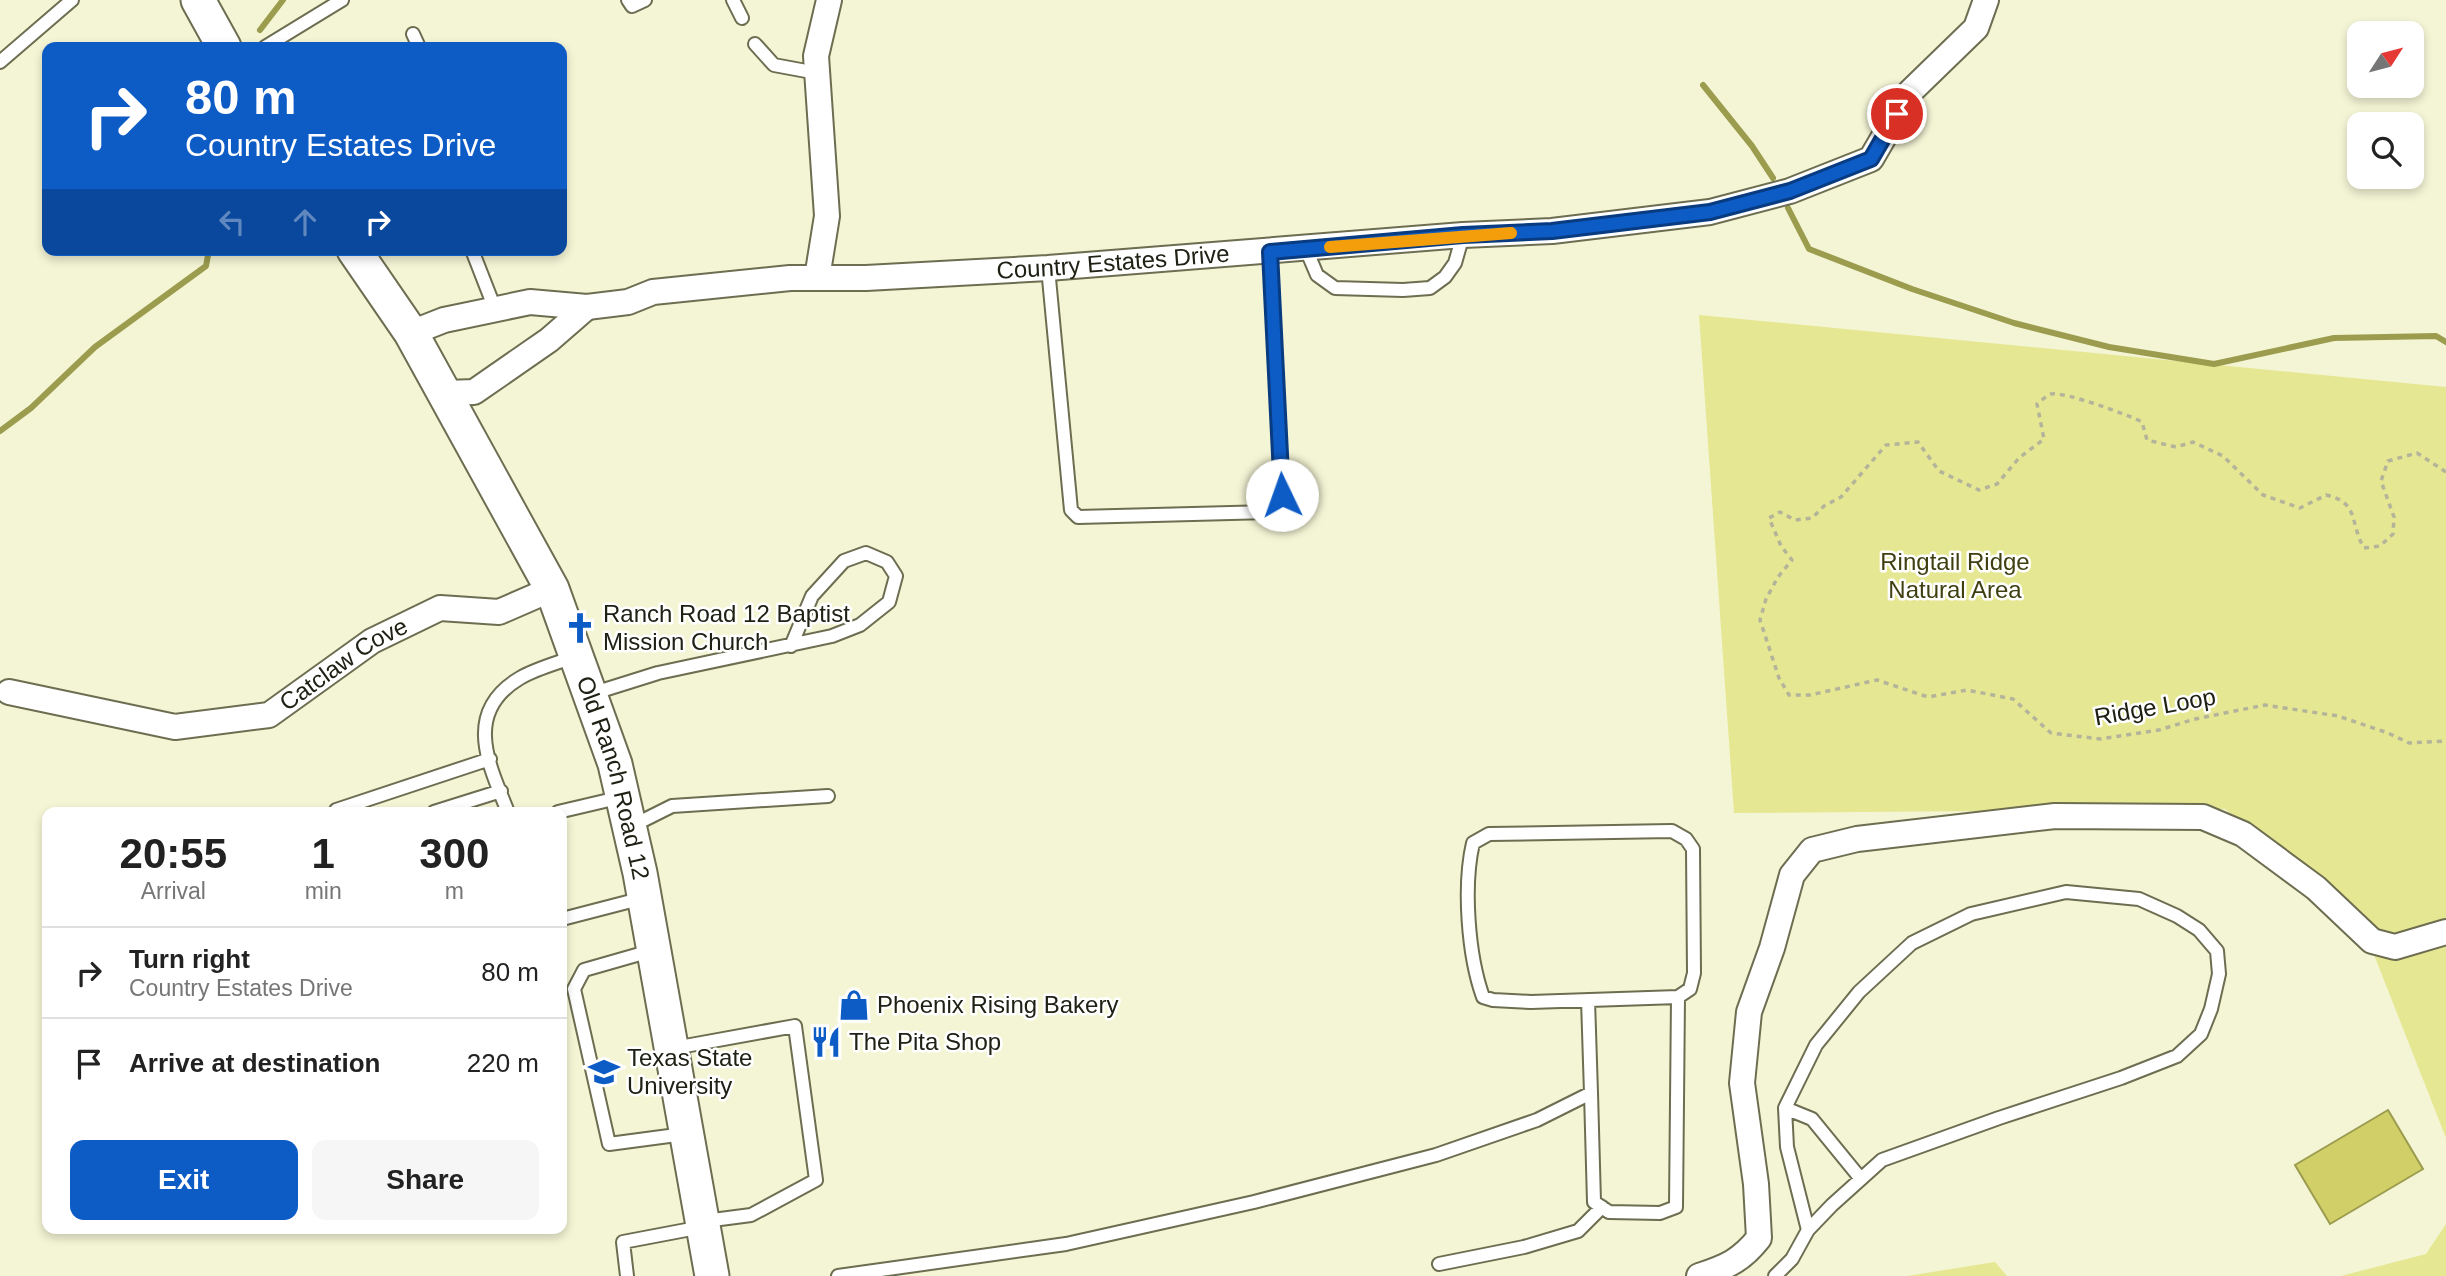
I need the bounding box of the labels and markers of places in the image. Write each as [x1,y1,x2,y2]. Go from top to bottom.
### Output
pin [1867,84,1927,144]
place label: Ranch Road 12 Baptist Mission Church [603,600,850,655]
church icon: Ranch Road 12 Baptist Mission Church [563,611,597,645]
shop icon: Phoenix Rising Bakery [837,988,871,1022]
place label: Phoenix Rising Bakery [877,991,1118,1018]
restaurant icon: The Pita Shop [809,1025,843,1059]
place label: The Pita Shop [849,1028,1001,1055]
place label: Texas State University [627,1044,752,1099]
school or university icon: Texas State University [587,1055,621,1089]

